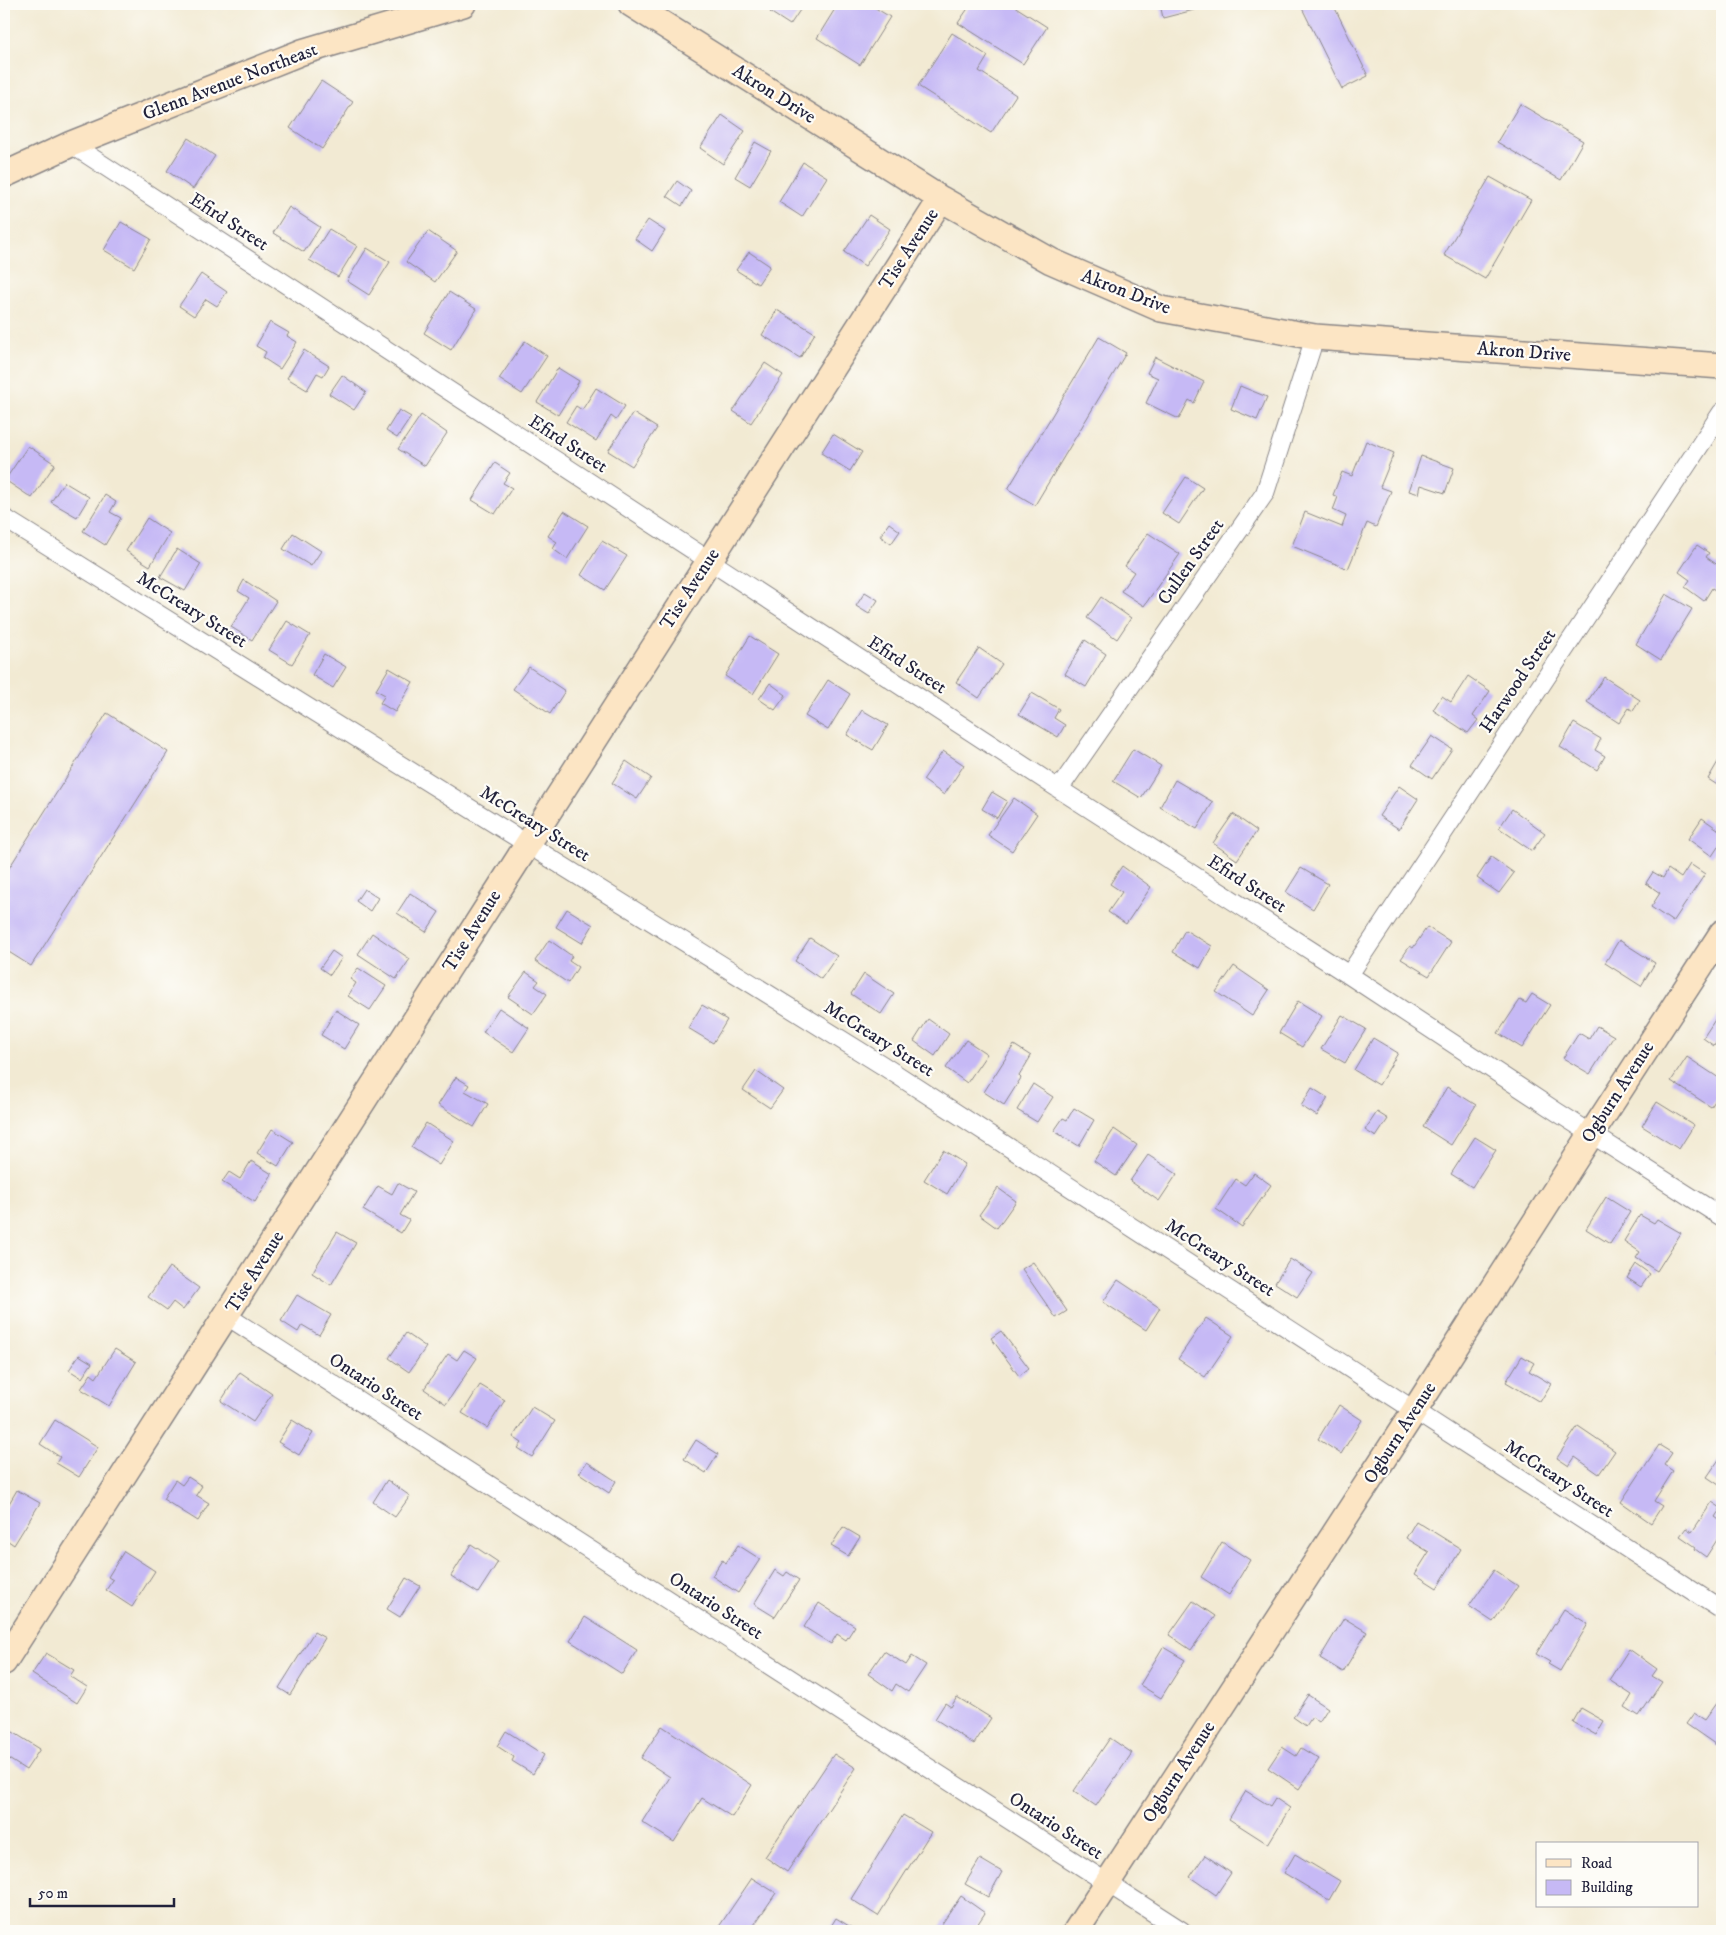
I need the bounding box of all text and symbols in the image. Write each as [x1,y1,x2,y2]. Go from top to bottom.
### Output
street label: Glenn Avenue Northeast [139,38,321,126]
street label: Akron Drive [728,59,820,129]
street label: Efird Street [185,188,273,256]
street label: Tise Avenue [874,204,944,294]
street label: Akron Drive [1078,264,1174,320]
street label: Akron Drive [1476,337,1572,367]
street label: Efird Street [524,410,612,478]
street label: Cullen Street [1153,514,1229,610]
street label: Tise Avenue [655,544,725,634]
street label: McCreary Street [133,567,251,653]
street label: Harwood Street [1475,625,1561,737]
street label: Efird Street [863,631,951,699]
street label: McCreary Street [476,781,594,867]
street label: Efird Street [1203,850,1291,918]
street label: Tise Avenue [438,886,506,976]
street label: McCreary Street [820,996,938,1082]
street label: Ogburn Avenue [1577,1037,1659,1147]
street label: McCreary Street [1161,1214,1279,1302]
street label: Tise Avenue [221,1227,289,1317]
street label: Ontario Street [325,1348,427,1426]
street label: Ogburn Avenue [1359,1378,1441,1488]
street label: McCreary Street [1500,1435,1618,1523]
street label: Ontario Street [665,1567,767,1645]
street label: Ogburn Avenue [1138,1717,1220,1827]
street label: Ontario Street [1005,1787,1107,1865]
legend [1536,1842,1698,1908]
text: Road [1581,1854,1613,1873]
scale bar [30,1875,174,1907]
text: Building [1581,1878,1633,1897]
text: 50 m [38,1884,68,1903]

